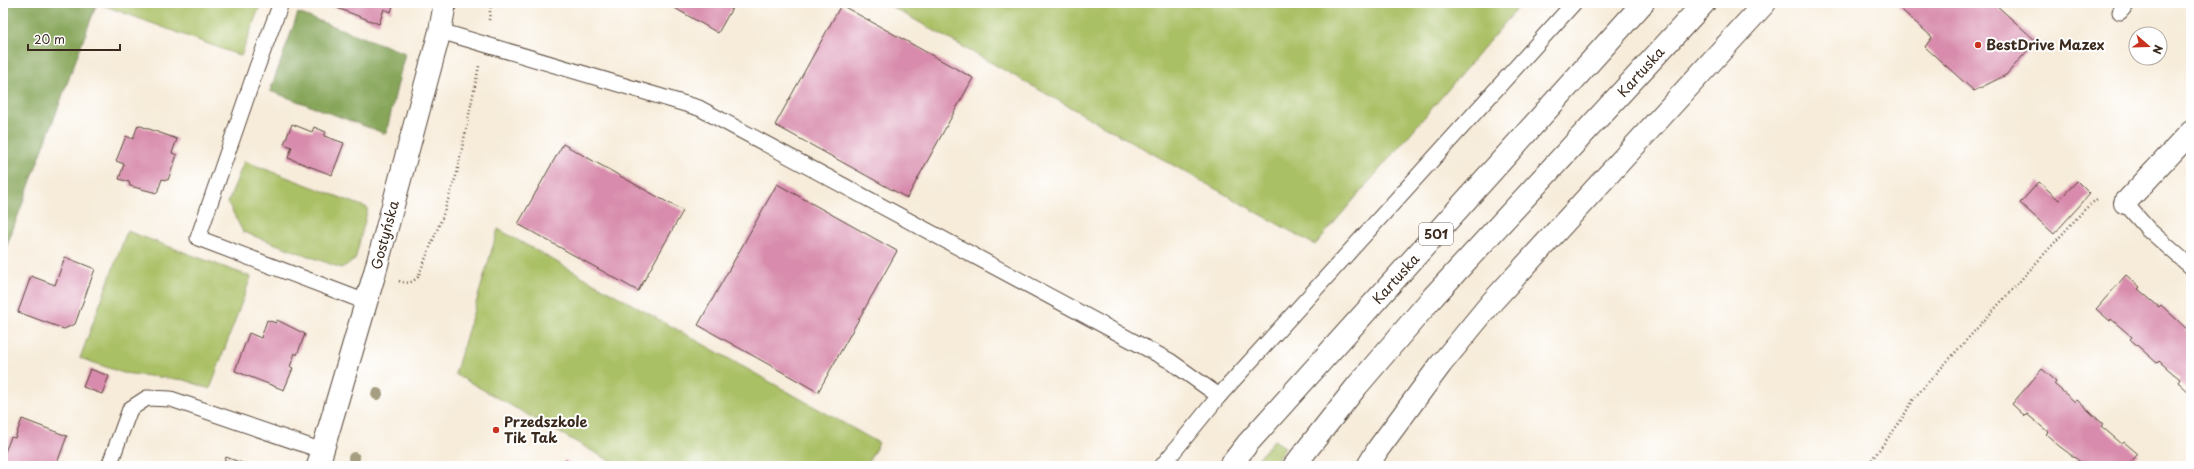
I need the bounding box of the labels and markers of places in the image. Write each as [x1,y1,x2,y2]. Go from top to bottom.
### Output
place label: BestDrive Mazex [1986,34,2105,55]
marker: BestDrive Mazex [1973,40,1983,50]
place label: Przedszkole Tik Tak [504,411,588,448]
marker: Przedszkole Tik Tak [491,425,501,435]

